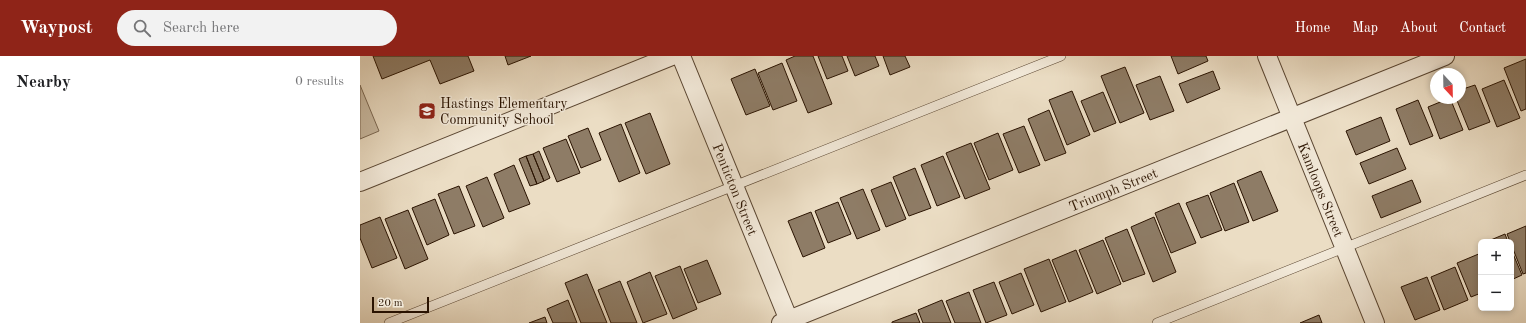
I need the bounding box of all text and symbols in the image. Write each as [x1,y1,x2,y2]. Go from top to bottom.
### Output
search box [117,10,397,46]
icon: search [131,17,153,39]
text: Waypost [20,19,93,38]
text: Search here [163,21,239,36]
text: Home [1295,21,1330,35]
text: Map [1352,21,1378,35]
text: About [1400,21,1437,35]
text: Contact [1459,21,1506,35]
north arrow [1430,68,1466,104]
text: Nearby [16,74,71,91]
text: 0 results [295,75,344,88]
place label: Hastings Elementary Community School [440,97,568,127]
school or university icon: Hastings Elementary Community School [417,101,437,121]
street label: Kamloops Street [1295,141,1345,239]
street label: Penticton Street [709,142,760,238]
street label: Triumph Street [1067,166,1160,214]
map controls [1478,239,1514,311]
button: + [1478,239,1514,275]
button: − [1478,275,1514,311]
scale bar [372,295,429,314]
text: 20 m [378,298,403,309]

